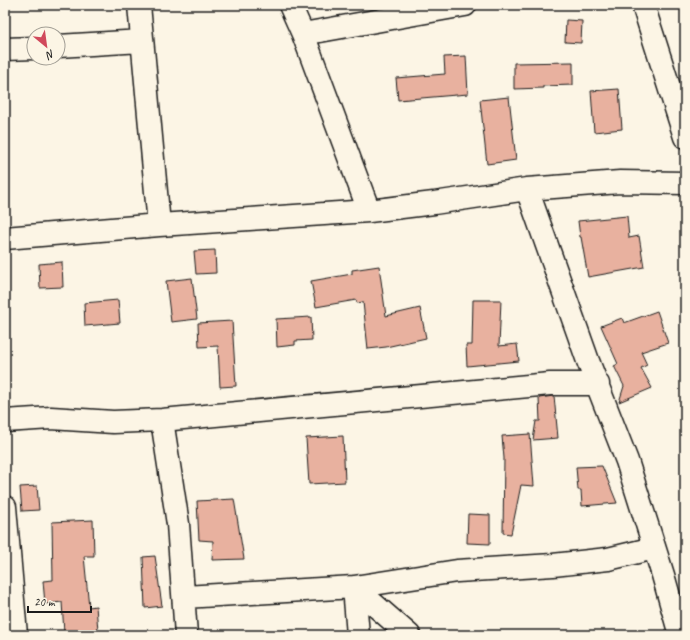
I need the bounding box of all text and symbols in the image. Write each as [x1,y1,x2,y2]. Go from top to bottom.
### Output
north arrow [26,26,66,66]
text: N [43,47,57,64]
scale bar [28,588,91,614]
text: 20 m [34,594,56,610]

